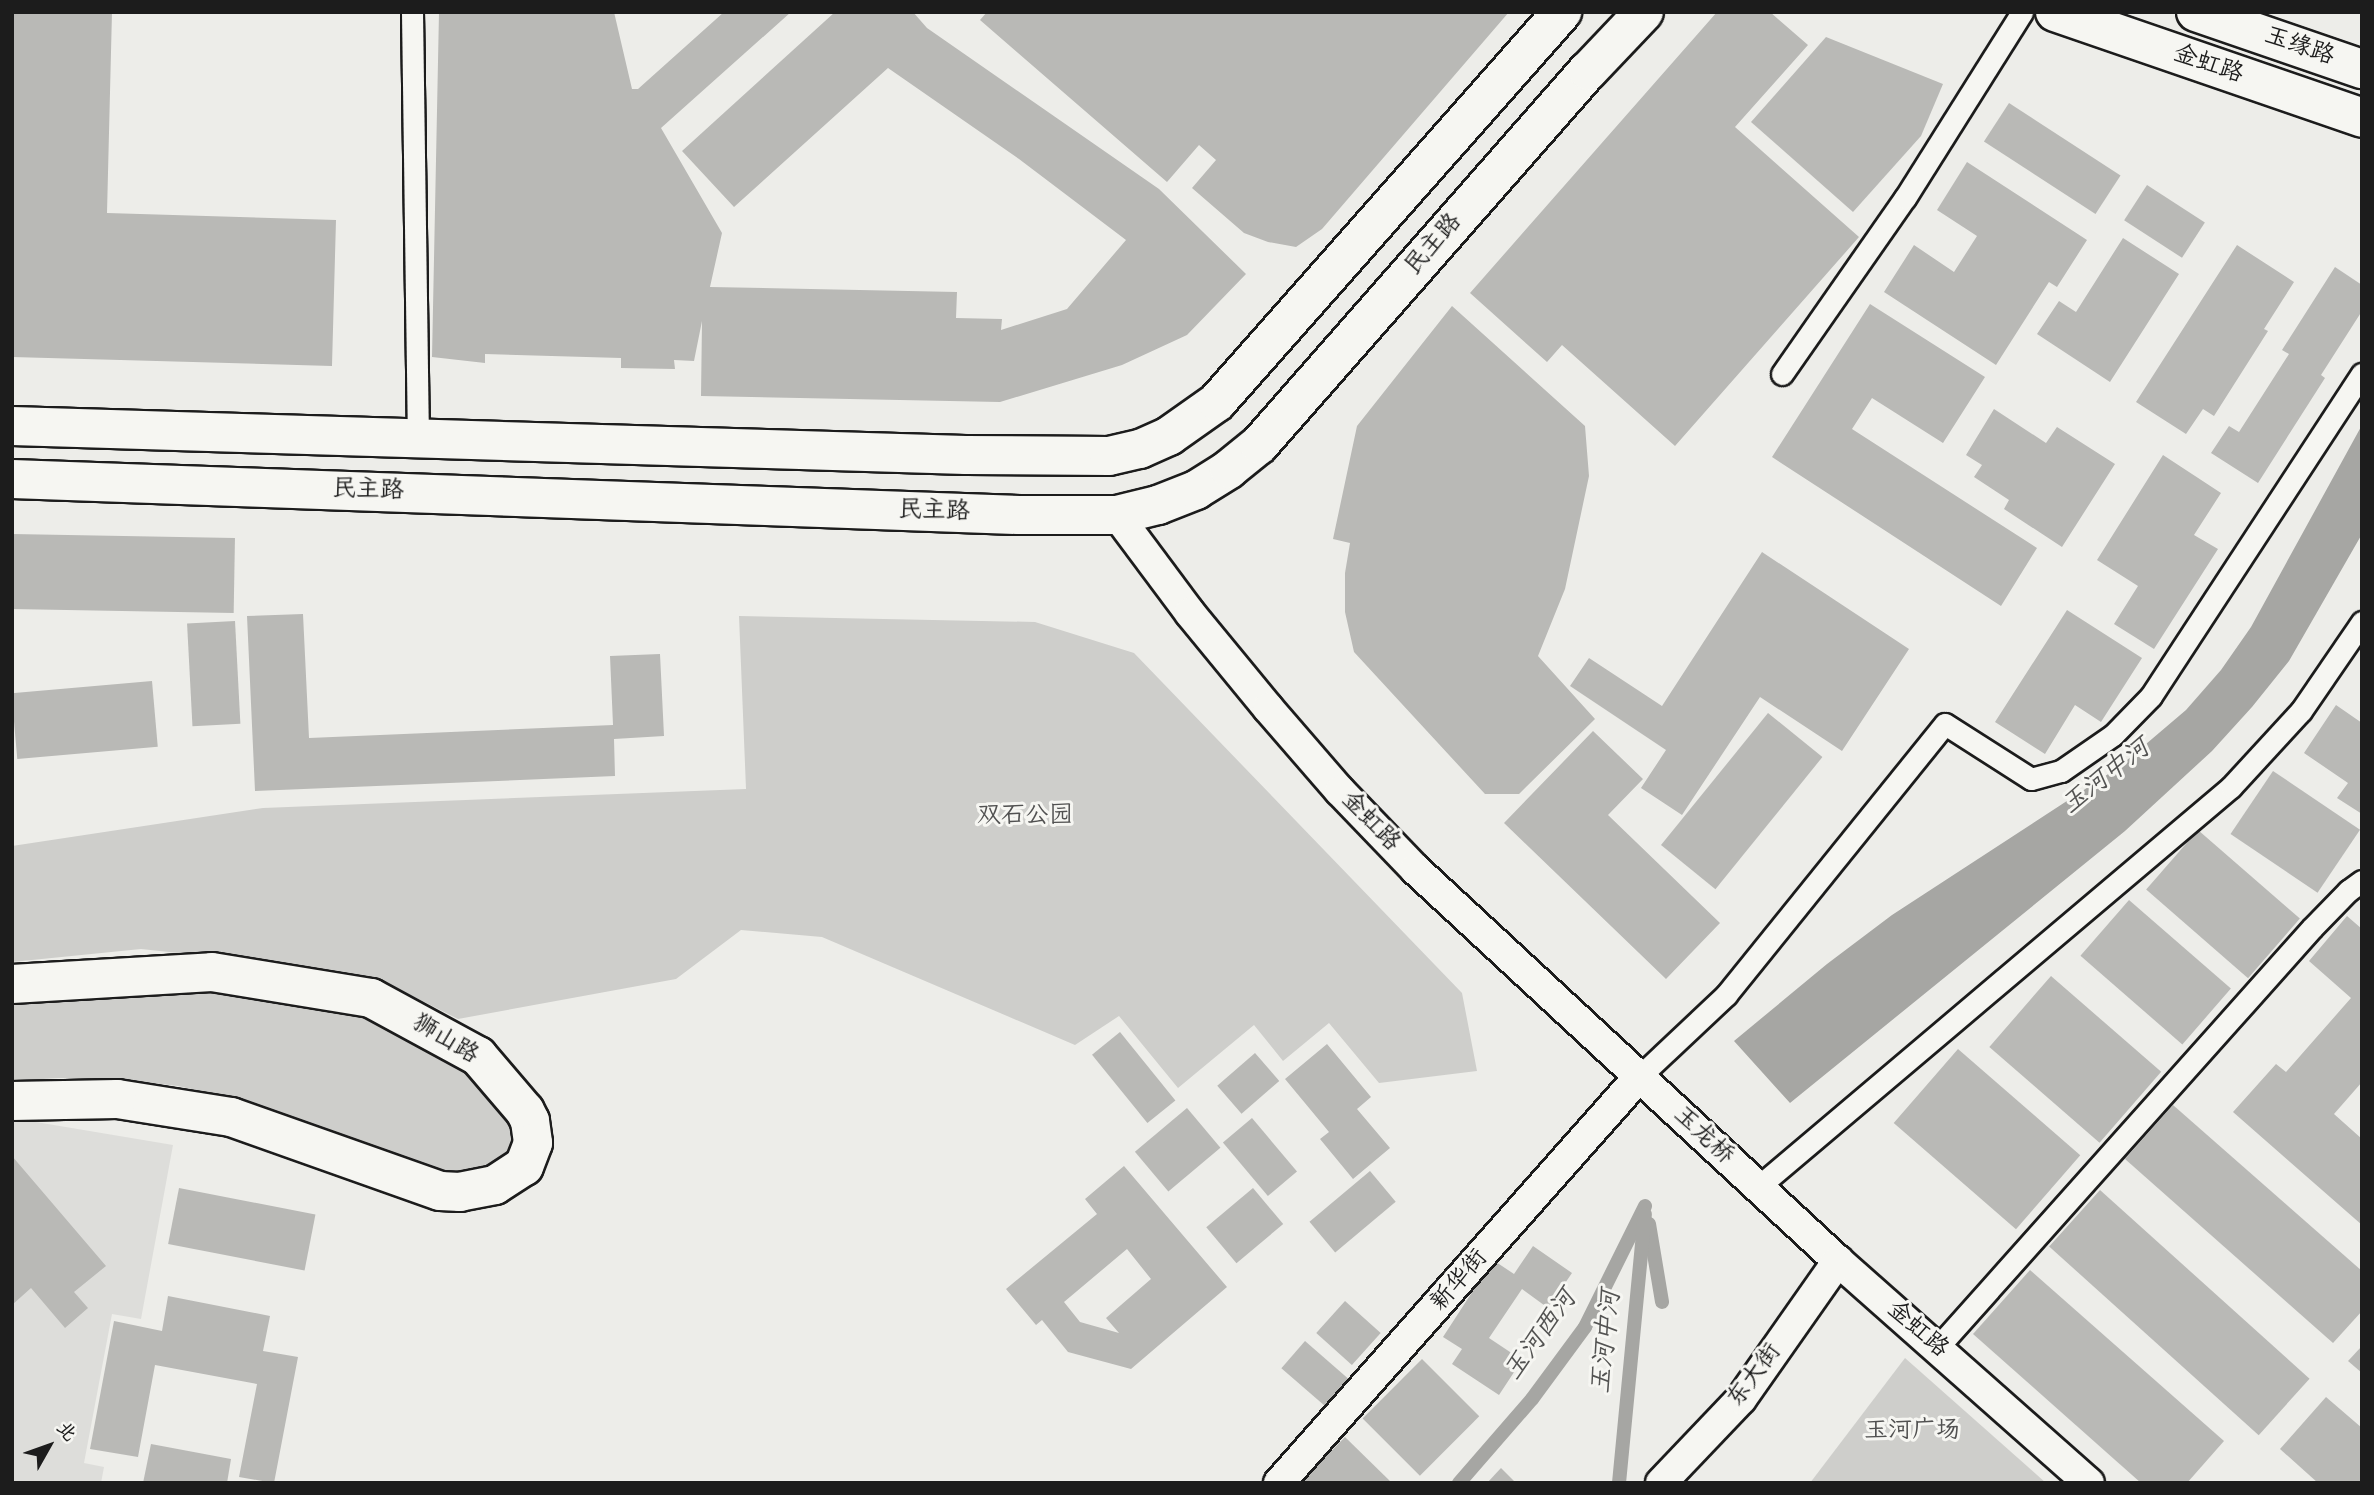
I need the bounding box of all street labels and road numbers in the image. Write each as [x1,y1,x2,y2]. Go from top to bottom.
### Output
street label: 玉缘路 [2260,22,2338,72]
street label: 金虹路 [2169,40,2247,90]
street label: 民主路 [1400,208,1468,282]
street label: 民主路 [332,475,404,507]
street label: 民主路 [898,496,970,528]
street label: 金虹路 [1335,786,1405,858]
street label: 狮山路 [407,1009,483,1071]
street label: 玉龙桥 [1667,1101,1739,1171]
street label: 新华街 [1426,1244,1494,1318]
street label: 金虹路 [1880,1296,1954,1364]
street label: 东大街 [1722,1339,1788,1413]

